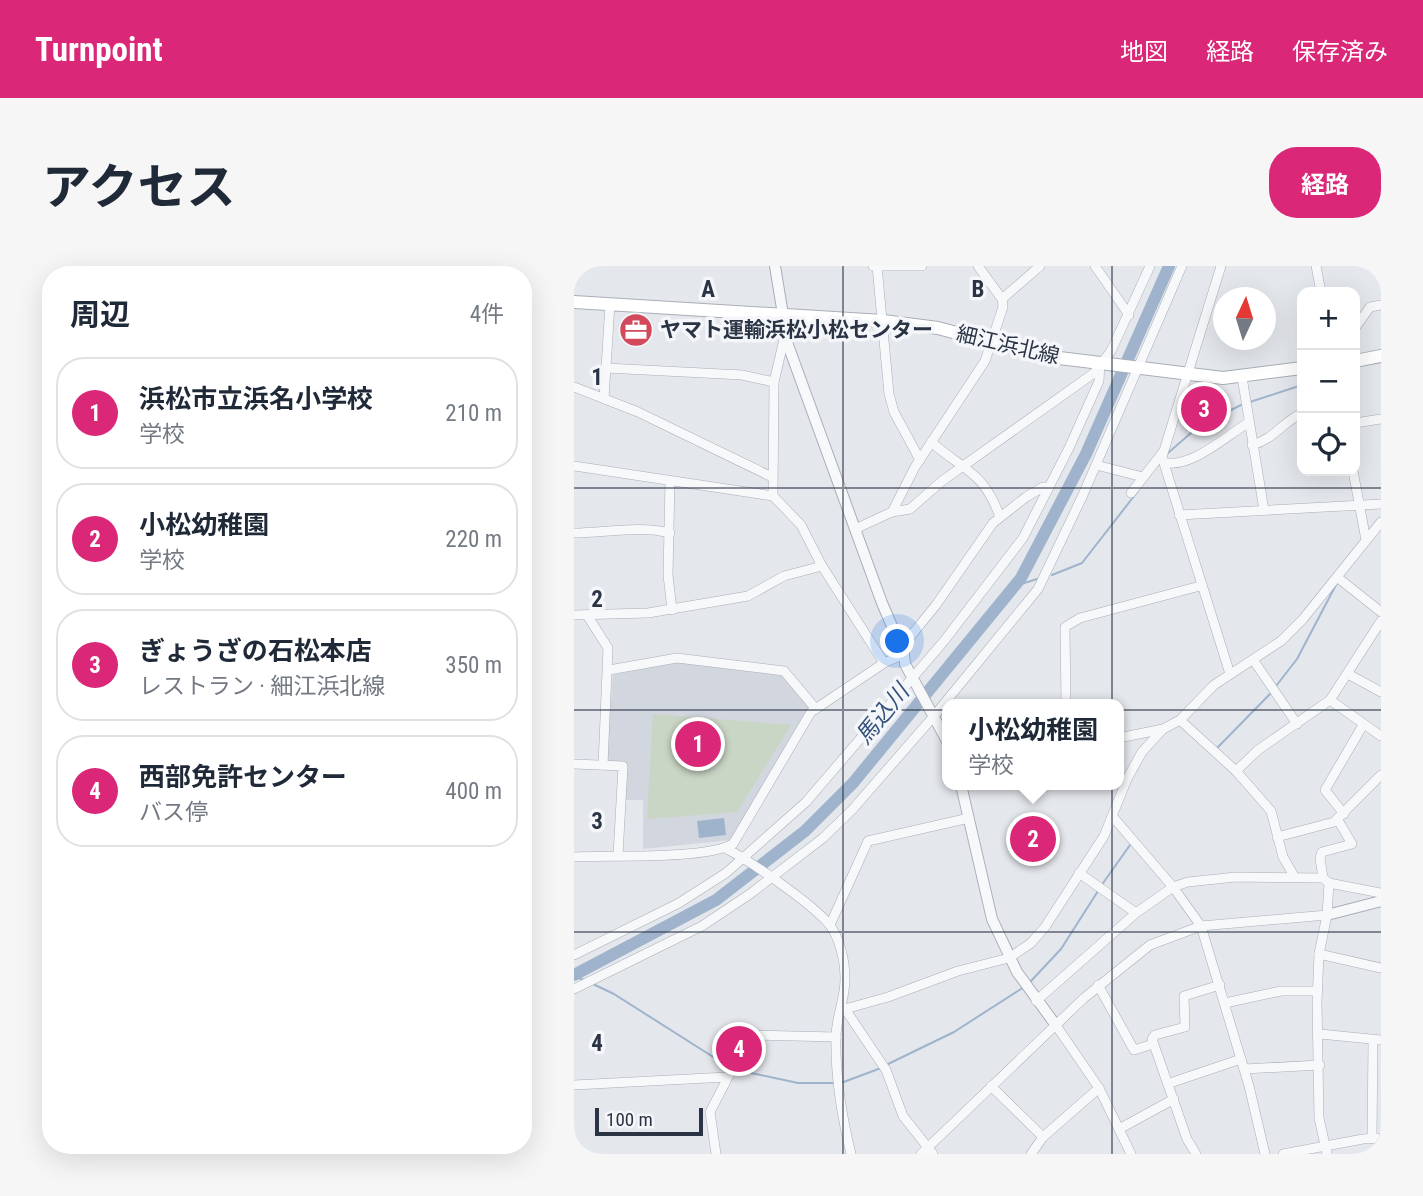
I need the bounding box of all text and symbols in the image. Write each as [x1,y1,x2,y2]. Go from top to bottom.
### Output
text: Turnpoint [35,30,163,69]
text: 地図 [1120,38,1168,66]
text: 経路 [1206,38,1254,66]
text: 保存済み [1292,38,1388,66]
button: 経路 [1269,147,1381,218]
text: アクセス [42,159,236,216]
text: A [701,276,715,303]
text: B [972,276,984,303]
north arrow [1213,287,1276,350]
map controls [1297,287,1360,476]
button: + [1297,287,1360,350]
text: 周辺 [70,297,130,332]
text: 4件 [470,301,504,328]
office icon: ヤマト運輸浜松小松センター [617,311,655,349]
place label: ヤマト運輸浜松小松センター [660,318,933,342]
street label: 細江浜北線 [954,321,1062,369]
button: − [1297,350,1360,413]
text: 1 [591,364,603,391]
pin: 3 [1181,383,1227,435]
text: 浜松市立浜名小学校 [139,384,373,414]
text: 1 [89,400,101,427]
text: 210 m [445,400,502,427]
button: locate [1297,413,1360,476]
text: 学校 [139,421,185,448]
text: 小松幼稚園 [139,510,269,540]
text: 2 [89,526,101,553]
text: 220 m [445,526,502,553]
text: 学校 [139,547,185,574]
text: 2 [591,586,603,613]
your location [880,624,914,658]
text: ぎょうざの石松本店 [139,636,372,666]
text: 3 [89,652,101,679]
text: 350 m [445,652,502,679]
text: レストラン · 細江浜北線 [139,673,385,700]
water label: 馬込川 [850,677,916,750]
popup [942,699,1124,790]
text: 小松幼稚園 [968,715,1098,745]
pin: 1 [675,718,721,770]
text: 学校 [968,752,1014,779]
text: 西部免許センター [139,762,347,792]
text: 4 [89,778,101,805]
text: 400 m [445,778,502,805]
text: バス停 [139,799,208,826]
text: 3 [591,808,603,835]
pin: 2 [1010,813,1056,865]
pin: 4 [716,1023,762,1075]
text: 4 [591,1030,603,1057]
scale bar [595,1105,704,1137]
text: 100 m [606,1108,653,1131]

